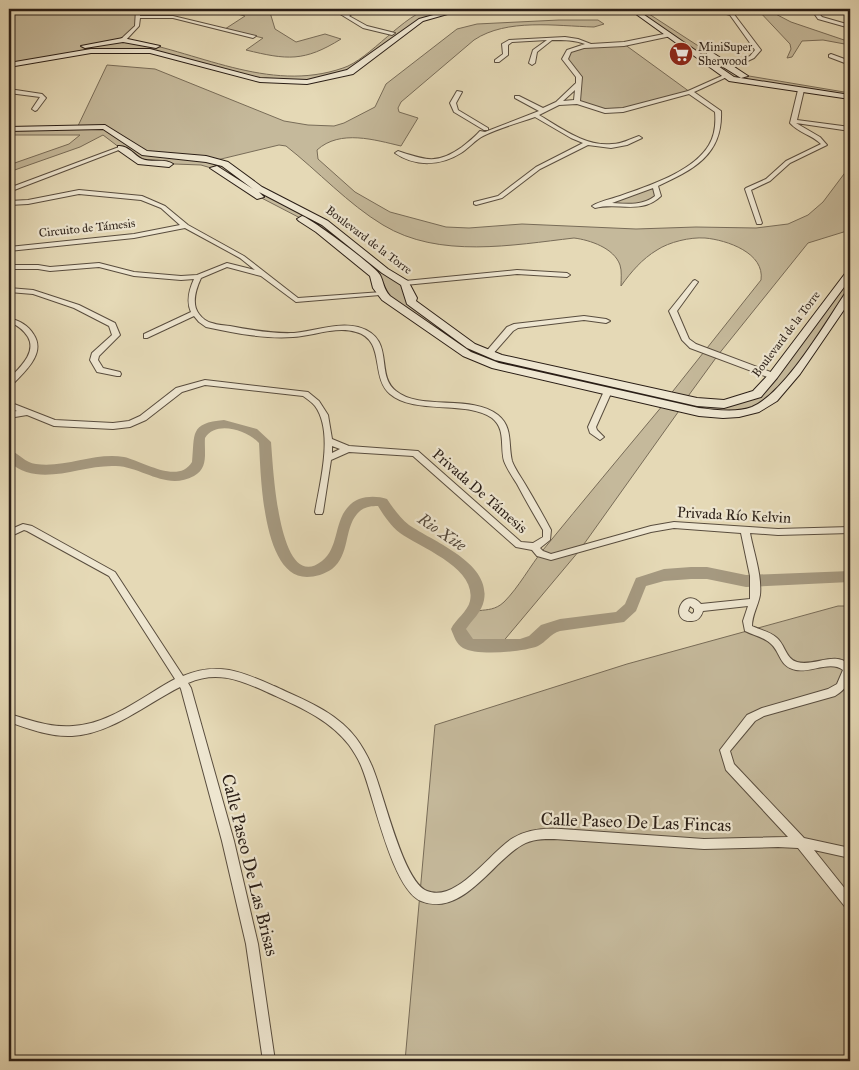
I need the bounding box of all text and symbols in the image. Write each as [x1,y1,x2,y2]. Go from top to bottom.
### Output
place label: MiniSuper Sherwood [698,40,753,68]
supermarket icon: MiniSuper Sherwood [668,41,694,67]
street label: Boulevard de la Torre [323,203,415,277]
street label: Circuito de Támesis [38,216,136,240]
street label: Boulevard de la Torre [749,288,823,380]
street label: Privada De Támesis [429,445,531,537]
street label: Privada Río Kelvin [676,503,792,527]
water label: Rio Xite [414,509,470,555]
street label: Calle Paseo De Las Brisas [217,772,283,958]
street label: Calle Paseo De Las Fincas [540,808,732,836]

